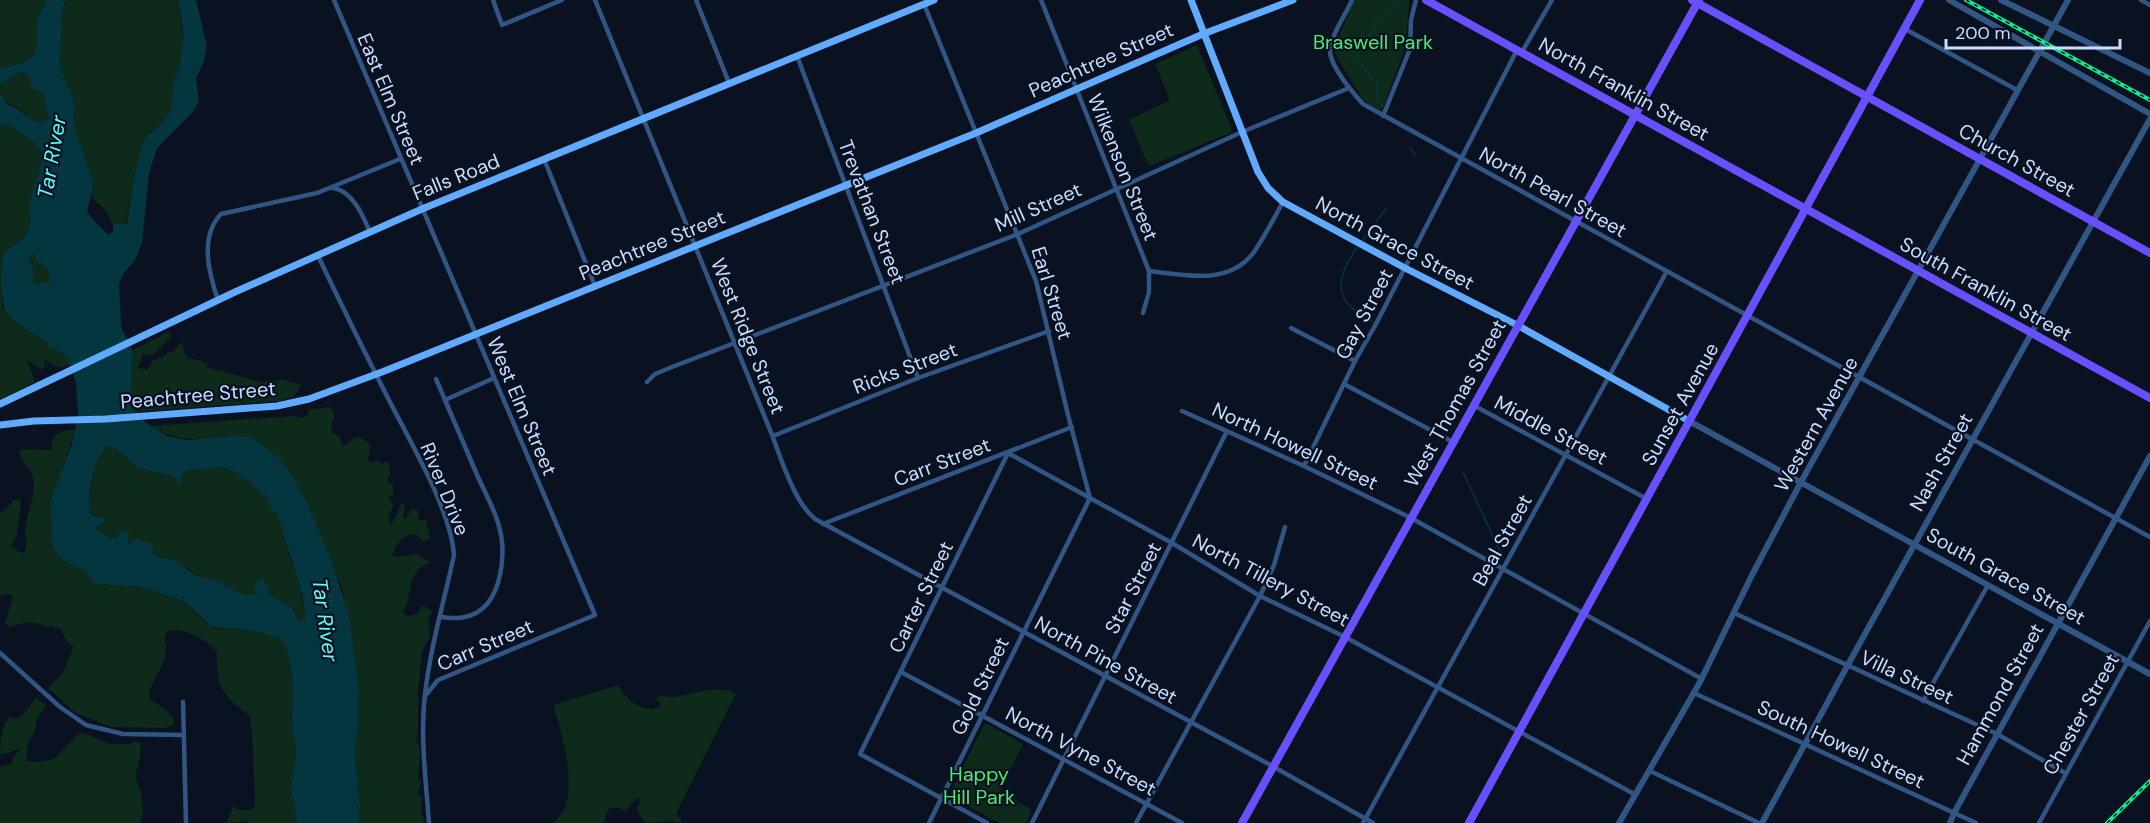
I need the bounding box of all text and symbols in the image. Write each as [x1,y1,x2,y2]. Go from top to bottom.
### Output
scale bar [1946,12,2120,50]
street label: Peachtree Street [1025,16,1178,104]
text: 200 m [1955,21,2011,45]
street label: East Elm Street [352,29,430,169]
park label: Braswell Park [1313,29,1433,55]
street label: North Franklin Street [1534,31,1714,147]
street label: Wilkenson Street [1082,90,1164,244]
water label: Tar River [31,112,73,201]
street label: Church Street [1954,117,2080,203]
street label: Trevathan Street [833,136,912,288]
street label: North Pearl Street [1475,141,1632,243]
street label: Falls Road [409,148,503,206]
street label: Mill Street [990,176,1086,238]
street label: North Grace Street [1311,190,1479,296]
street label: Peachtree Street [575,204,729,286]
street label: South Franklin Street [1895,231,2077,347]
street label: Earl Street [1026,243,1079,343]
street label: West Ridge Street [705,254,791,418]
street label: Gay Street [1329,264,1399,364]
street label: West Thomas Street [1398,314,1512,491]
street label: West Elm Street [481,333,563,479]
street label: Ricks Street [849,336,961,400]
street label: Sunset Avenue [1635,338,1725,470]
street label: Western Avenue [1768,352,1864,496]
street label: Peachtree Street [119,375,277,415]
street label: Middle Street [1490,389,1612,471]
street label: North Howell Street [1208,396,1382,496]
street label: Nash Street [1903,408,1979,516]
street label: Carr Street [890,432,994,492]
street label: River Drive [415,439,475,539]
street label: Beal Street [1466,489,1538,590]
street label: South Grace Street [1922,522,2090,631]
street label: North Tillery Street [1188,528,1354,633]
street label: Carter Street [883,537,959,657]
street label: Star Street [1099,538,1167,638]
water label: Tar River [305,576,345,665]
street label: North Pine Street [1030,610,1182,710]
street label: Carr Street [433,613,537,677]
street label: Hammond Street [1950,618,2050,769]
street label: Gold Street [945,633,1015,739]
street label: Villa Street [1856,644,1958,710]
street label: Chester Street [2037,648,2125,779]
street label: South Howell Street [1753,694,1929,794]
street label: North Vyne Street [1001,700,1161,802]
park label: Happy Hill Park [943,761,1015,810]

